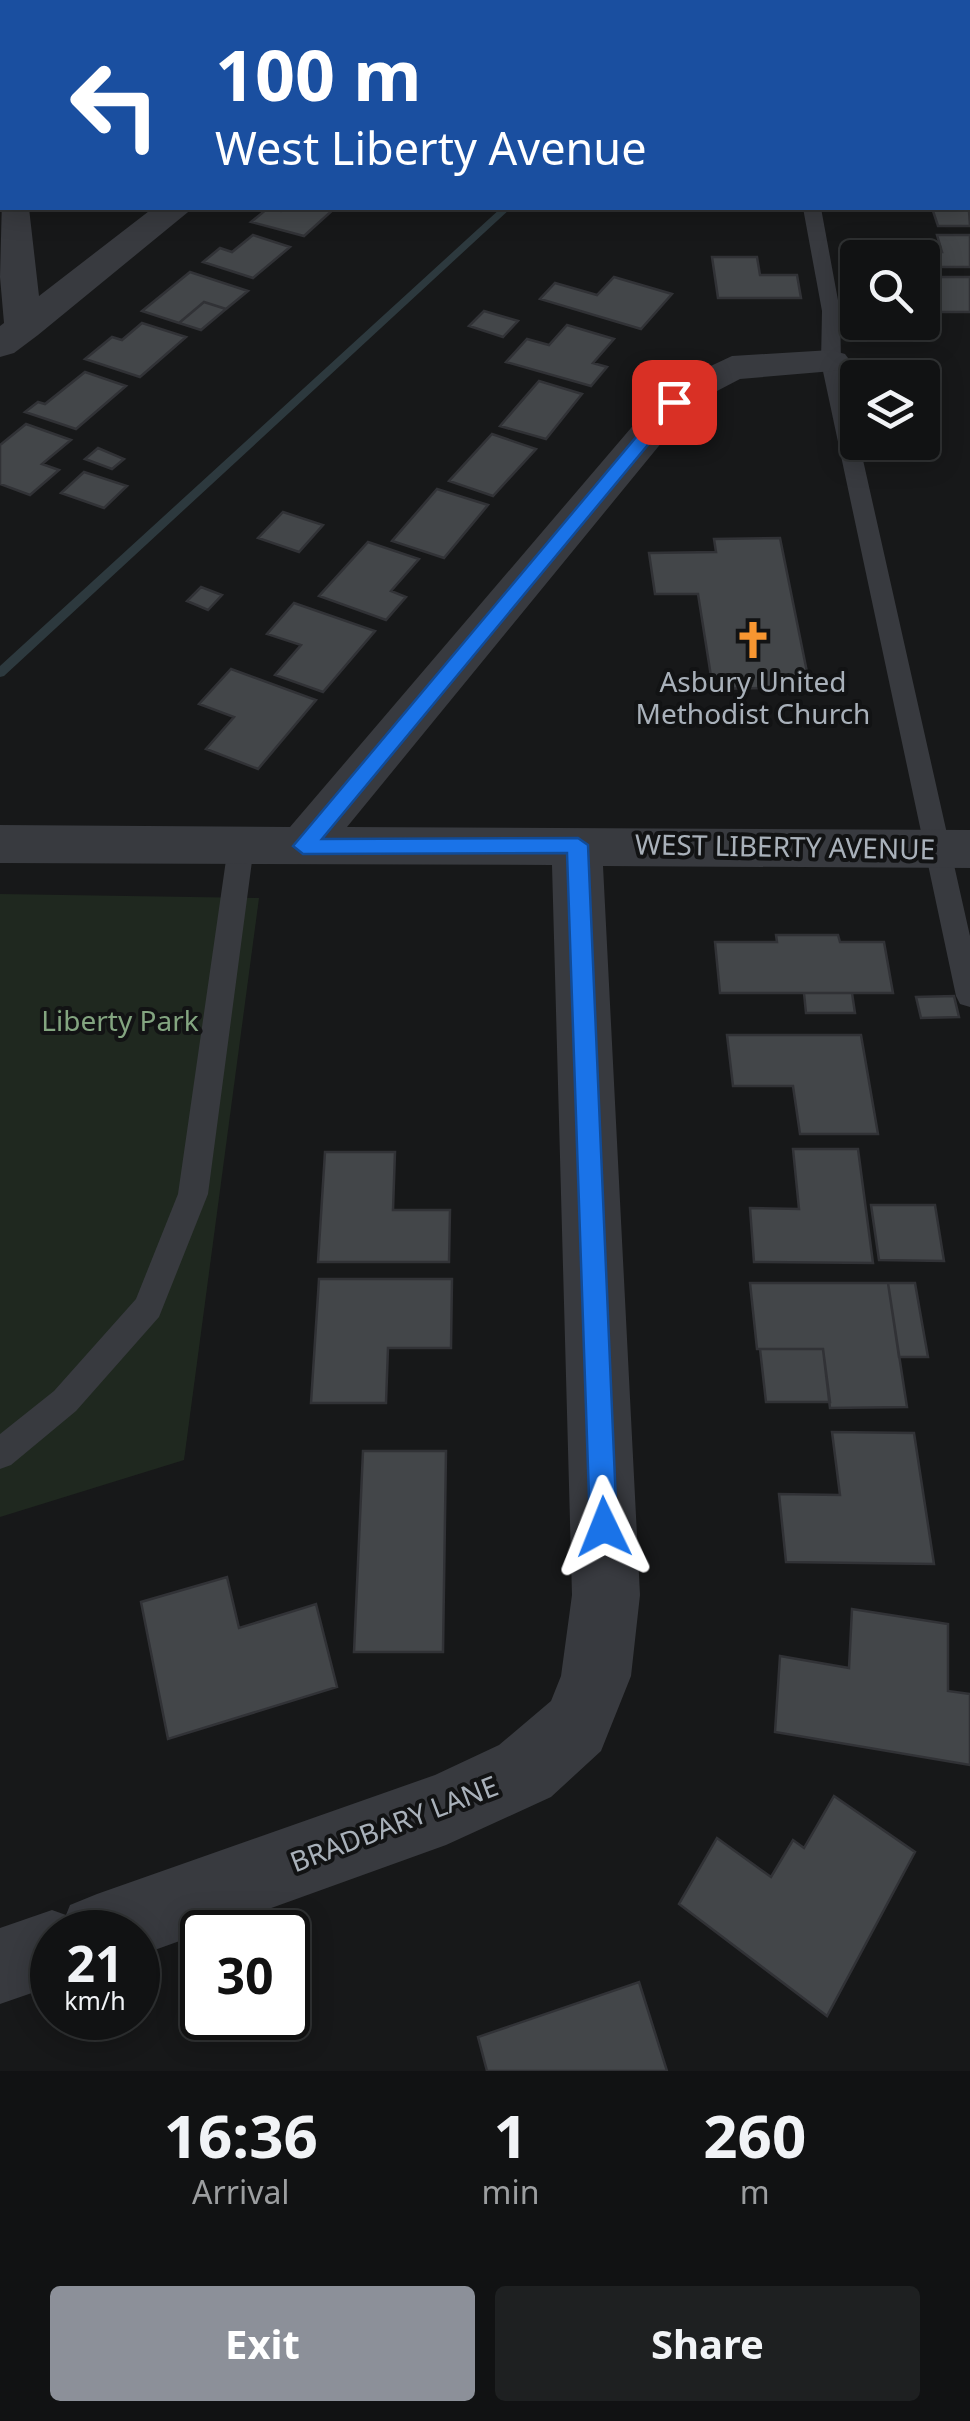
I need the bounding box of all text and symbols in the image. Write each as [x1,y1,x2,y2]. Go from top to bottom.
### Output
text: 100 m [215,26,422,122]
icon: left [50,40,180,170]
text: West Liberty Avenue [215,117,647,178]
map controls [840,240,940,460]
button: search [840,240,940,340]
pin [632,360,717,445]
button: layers [840,360,940,460]
icon: arrive [647,375,702,430]
church icon: Asbury United Methodist Church [732,619,774,661]
place label: Asbury United Methodist Church [636,662,870,732]
street label: WEST LIBERTY AVENUE [635,824,935,868]
park label: Liberty Park [41,1001,199,1039]
position arrow [552,1475,656,1579]
street label: BRADBARY LANE [284,1766,503,1880]
speed limit sign: 30 [180,1910,310,2040]
text: 21 [66,1929,124,1997]
text: km/h [64,1983,126,2017]
text: 16:36 [164,2094,318,2176]
text: 1 [493,2094,528,2176]
text: 260 [703,2094,806,2176]
text: Arrival [192,2170,290,2213]
text: min [482,2170,540,2213]
text: m [740,2170,770,2213]
button: Exit [50,2286,475,2401]
button: Share [495,2286,920,2401]

